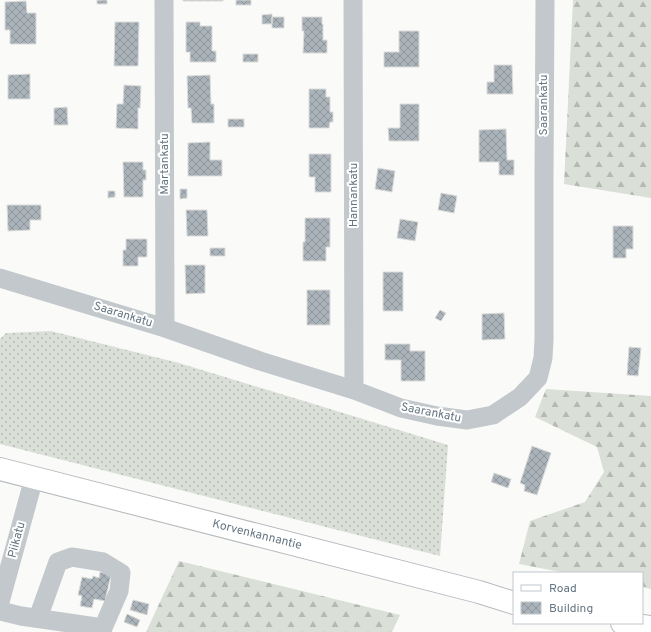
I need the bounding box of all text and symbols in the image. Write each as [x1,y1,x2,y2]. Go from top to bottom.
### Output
street label: Saarankatu [536,75,552,135]
street label: Martankatu [157,133,173,195]
street label: Hannankatu [346,163,362,227]
street label: Saarankatu [92,298,154,332]
street label: Saarankatu [400,399,462,427]
street label: Korvenkannantie [211,516,303,554]
street label: Piikatu [5,520,29,560]
legend [513,572,643,624]
text: Road [549,581,577,597]
text: Building [549,601,593,617]

